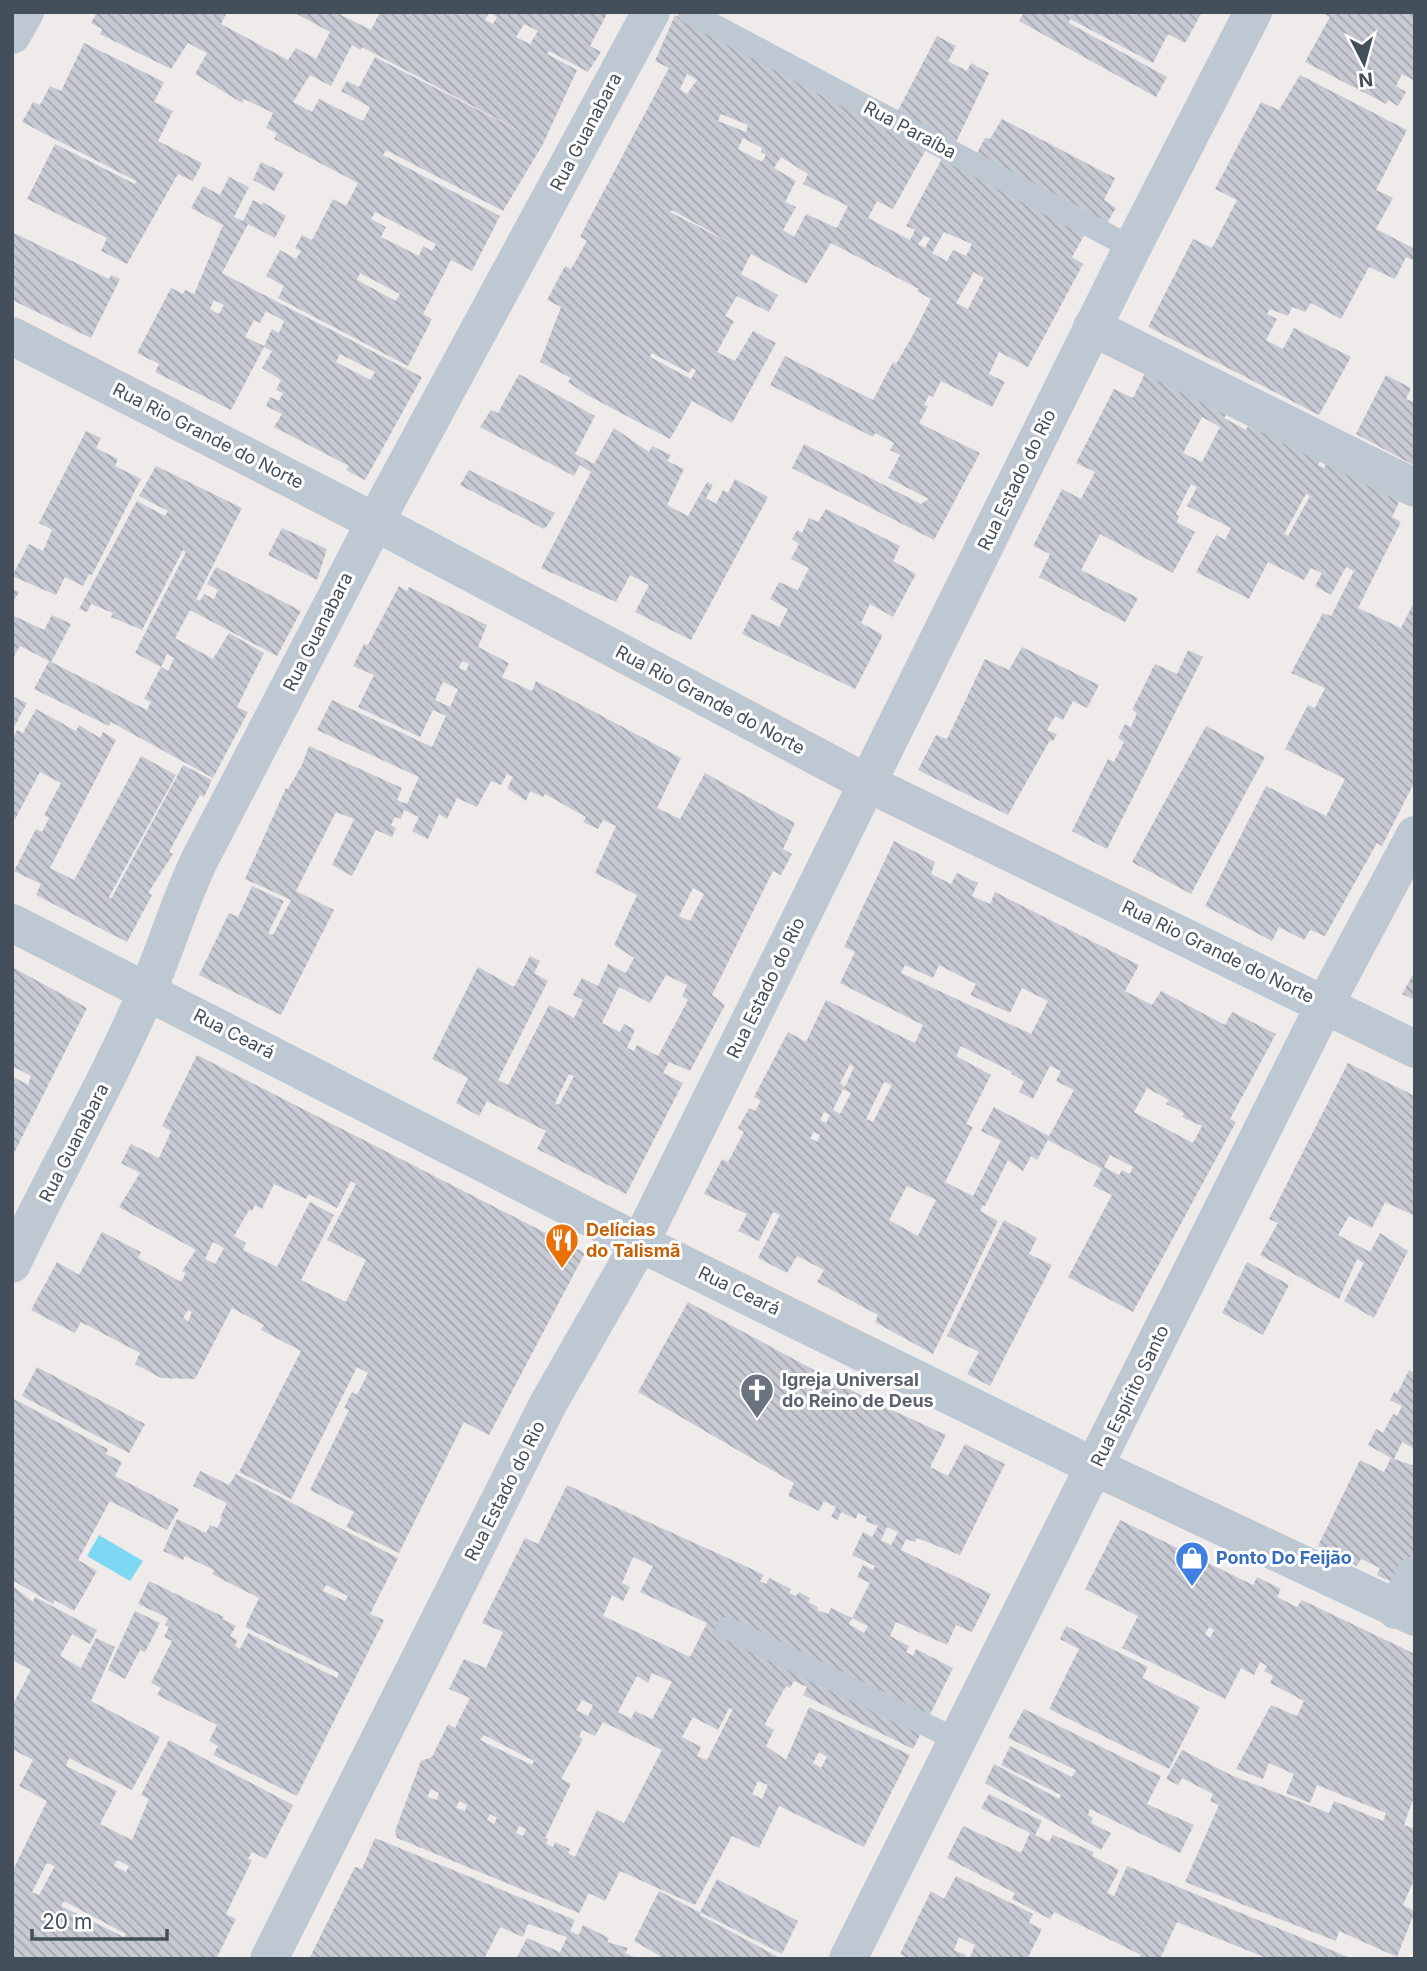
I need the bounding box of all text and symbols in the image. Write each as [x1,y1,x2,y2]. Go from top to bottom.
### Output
north arrow [1329,28,1399,98]
text: N [1357,67,1374,92]
street label: Rua Guanabara [546,69,625,194]
street label: Rua Paraíba [860,96,960,163]
street label: Rua Rio Grande do Norte [109,378,307,493]
street label: Rua Estado do Rio [973,406,1060,554]
street label: Rua Guanabara [279,569,357,695]
street label: Rua Rio Grande do Norte [612,641,808,758]
street label: Rua Rio Grande do Norte [1119,896,1318,1007]
street label: Rua Estado do Rio [722,914,809,1062]
street label: Rua Ceará [190,1004,278,1063]
street label: Rua Guanabara [35,1080,113,1206]
place label: Delícias do Talismã [586,1219,681,1261]
restaurant icon: Delícias do Talismã [543,1221,581,1270]
street label: Rua Ceará [695,1262,783,1319]
street label: Rua Espírito Santo [1086,1322,1173,1470]
place label: Igreja Universal do Reino de Deus [782,1369,934,1411]
church icon: Igreja Universal do Reino de Deus [738,1371,776,1420]
street label: Rua Estado do Rio [460,1417,549,1564]
shop icon: Ponto Do Feijão [1173,1539,1211,1588]
place label: Ponto Do Feijão [1216,1547,1352,1568]
scale bar [32,1898,166,1942]
text: 20 m [42,1909,92,1934]

